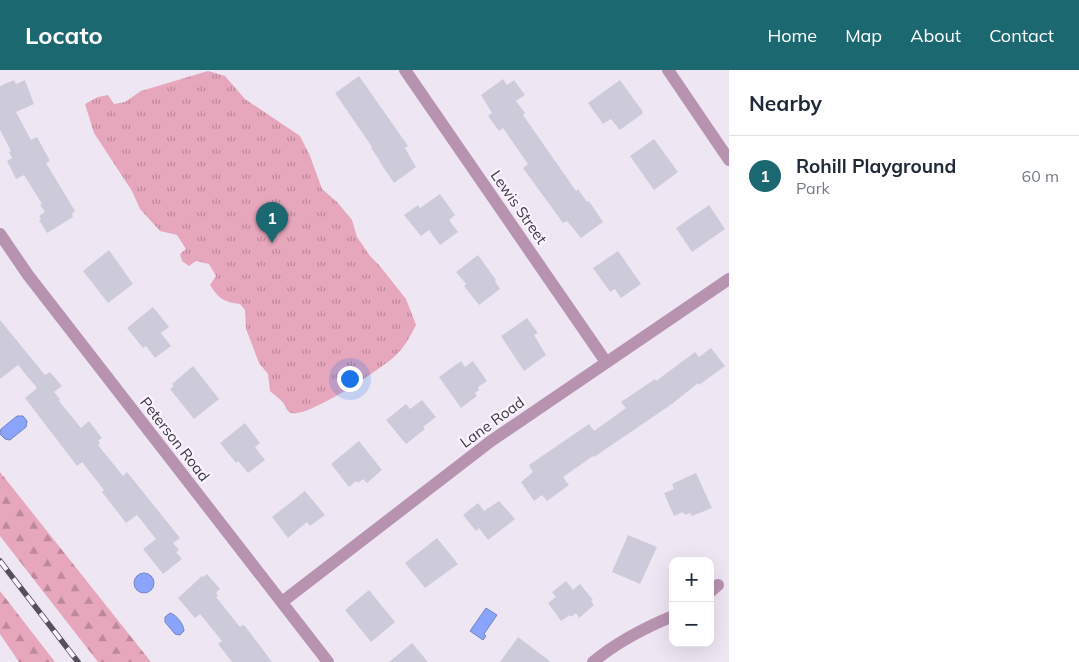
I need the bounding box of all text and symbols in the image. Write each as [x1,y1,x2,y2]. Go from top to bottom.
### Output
text: Locato [25,20,103,50]
text: Home [767,24,817,47]
text: Map [845,24,882,47]
text: About [910,24,961,47]
text: Contact [989,24,1054,47]
text: Nearby [749,90,822,116]
text: Rohill Playground [796,154,956,178]
street label: Lewis Street [487,166,551,248]
text: 1 [760,166,770,186]
text: 60 m [1022,166,1059,186]
text: Park [796,178,830,198]
pin: 1 [256,202,288,243]
your location [337,366,363,392]
street label: Lane Road [456,392,528,452]
street label: Peterson Road [136,393,214,485]
map controls [669,557,714,647]
button: + [669,557,714,602]
button: − [669,602,714,647]

